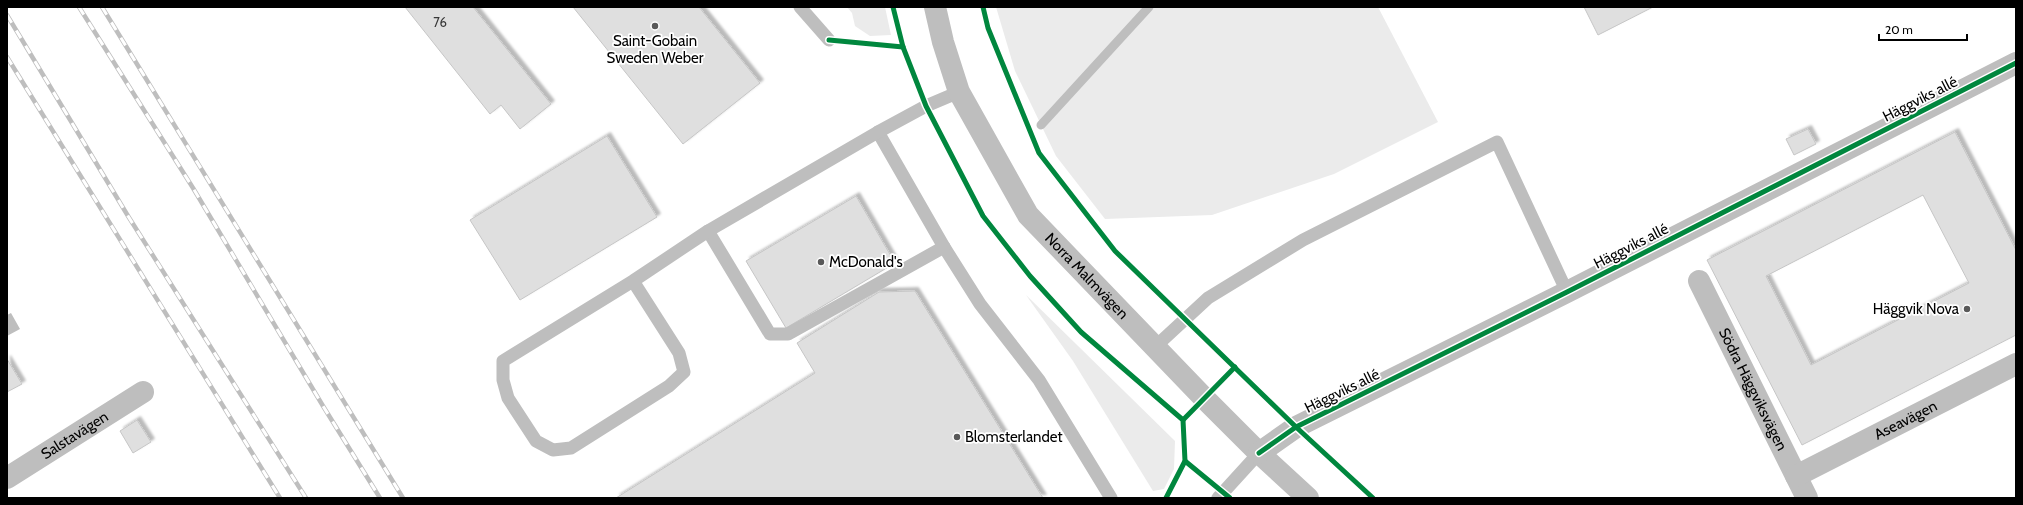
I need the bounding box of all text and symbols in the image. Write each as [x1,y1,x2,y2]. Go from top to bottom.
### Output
house number: 76 [433,14,447,30]
scale bar [1879,16,1967,42]
marker: Saint-Gobain Sweden Weber [650,21,660,31]
text: 20 m [1885,22,1913,37]
place label: Saint-Gobain Sweden Weber [607,32,704,67]
street label: Häggviks allé [1880,72,1961,125]
street label: Häggviks allé [1591,219,1672,272]
street label: Norra Malmvägen [1041,229,1132,323]
place label: McDonald's [829,253,903,271]
marker: McDonald's [816,257,826,267]
place label: Häggvik Nova [1873,300,1960,318]
marker: Häggvik Nova [1962,304,1972,314]
street label: Södra Häggviksvägen [1715,325,1791,454]
street label: Häggviks allé [1301,365,1383,417]
street label: Aseavägen [1871,397,1940,444]
street label: Salstavägen [38,407,111,463]
place label: Blomsterlandet [965,428,1063,446]
marker: Blomsterlandet [952,432,962,442]

